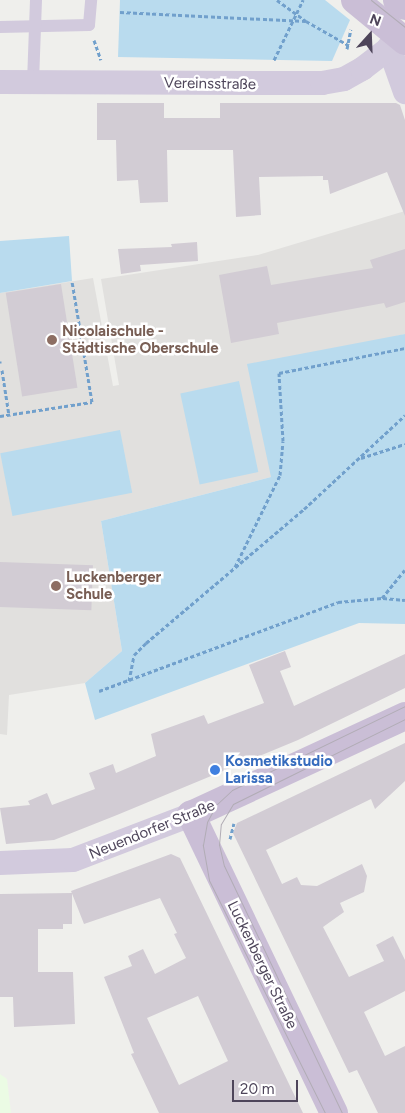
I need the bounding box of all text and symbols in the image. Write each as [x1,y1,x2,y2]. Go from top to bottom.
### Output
north arrow [345,10,395,60]
text: N [367,11,383,30]
street label: Vereinsstraße [164,74,256,94]
place label: Nicolaischule - Städtische Oberschule [62,322,219,357]
marker: Nicolaischule - Städtische Oberschule [46,334,58,346]
place label: Luckenberger Schule [66,568,161,603]
marker: Luckenberger Schule [50,580,62,592]
place label: Kosmetikstudio Larissa [225,752,333,787]
marker: Kosmetikstudio Larissa [209,764,221,776]
street label: Neuendorfer Straße [87,797,217,863]
street label: Luckenberger Straße [223,898,301,1032]
scale bar [235,1070,301,1102]
text: 20 m [240,1080,274,1098]

